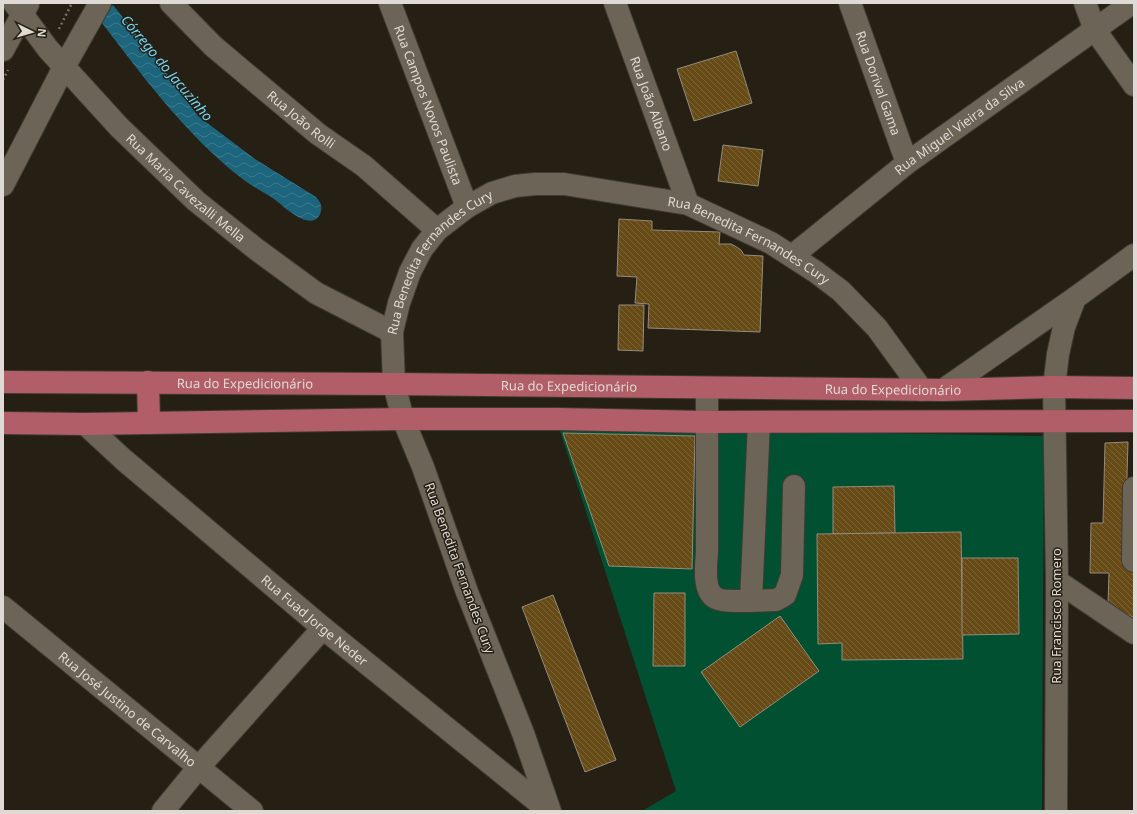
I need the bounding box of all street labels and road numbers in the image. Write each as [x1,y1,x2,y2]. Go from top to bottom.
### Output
street label: Rua Campos Novos Paulista [390,22,467,188]
street label: Rua Dorival Gama [852,28,905,138]
street label: Rua João Albano [626,54,677,154]
street label: Rua Miguel Vieira da Silva [890,73,1028,179]
street label: Rua João Rolli [264,86,339,152]
street label: Rua Maria Cavezalli Mella [122,129,249,246]
street label: Rua Benedita Fernandes Cury [383,185,496,336]
street label: Rua Benedita Fernandes Cury [666,192,834,289]
street label: Rua do Expedicionário [177,374,313,393]
street label: Rua do Expedicionário [501,376,637,396]
street label: Rua do Expedicionário [825,380,962,399]
street label: Rua Benedita Fernandes Cury [421,480,499,656]
street label: Rua Francisco Romero [1047,548,1065,684]
street label: Rua Fuad Jorge Neder [257,571,372,670]
street label: Rua José Justino de Carvalho [55,647,200,771]

